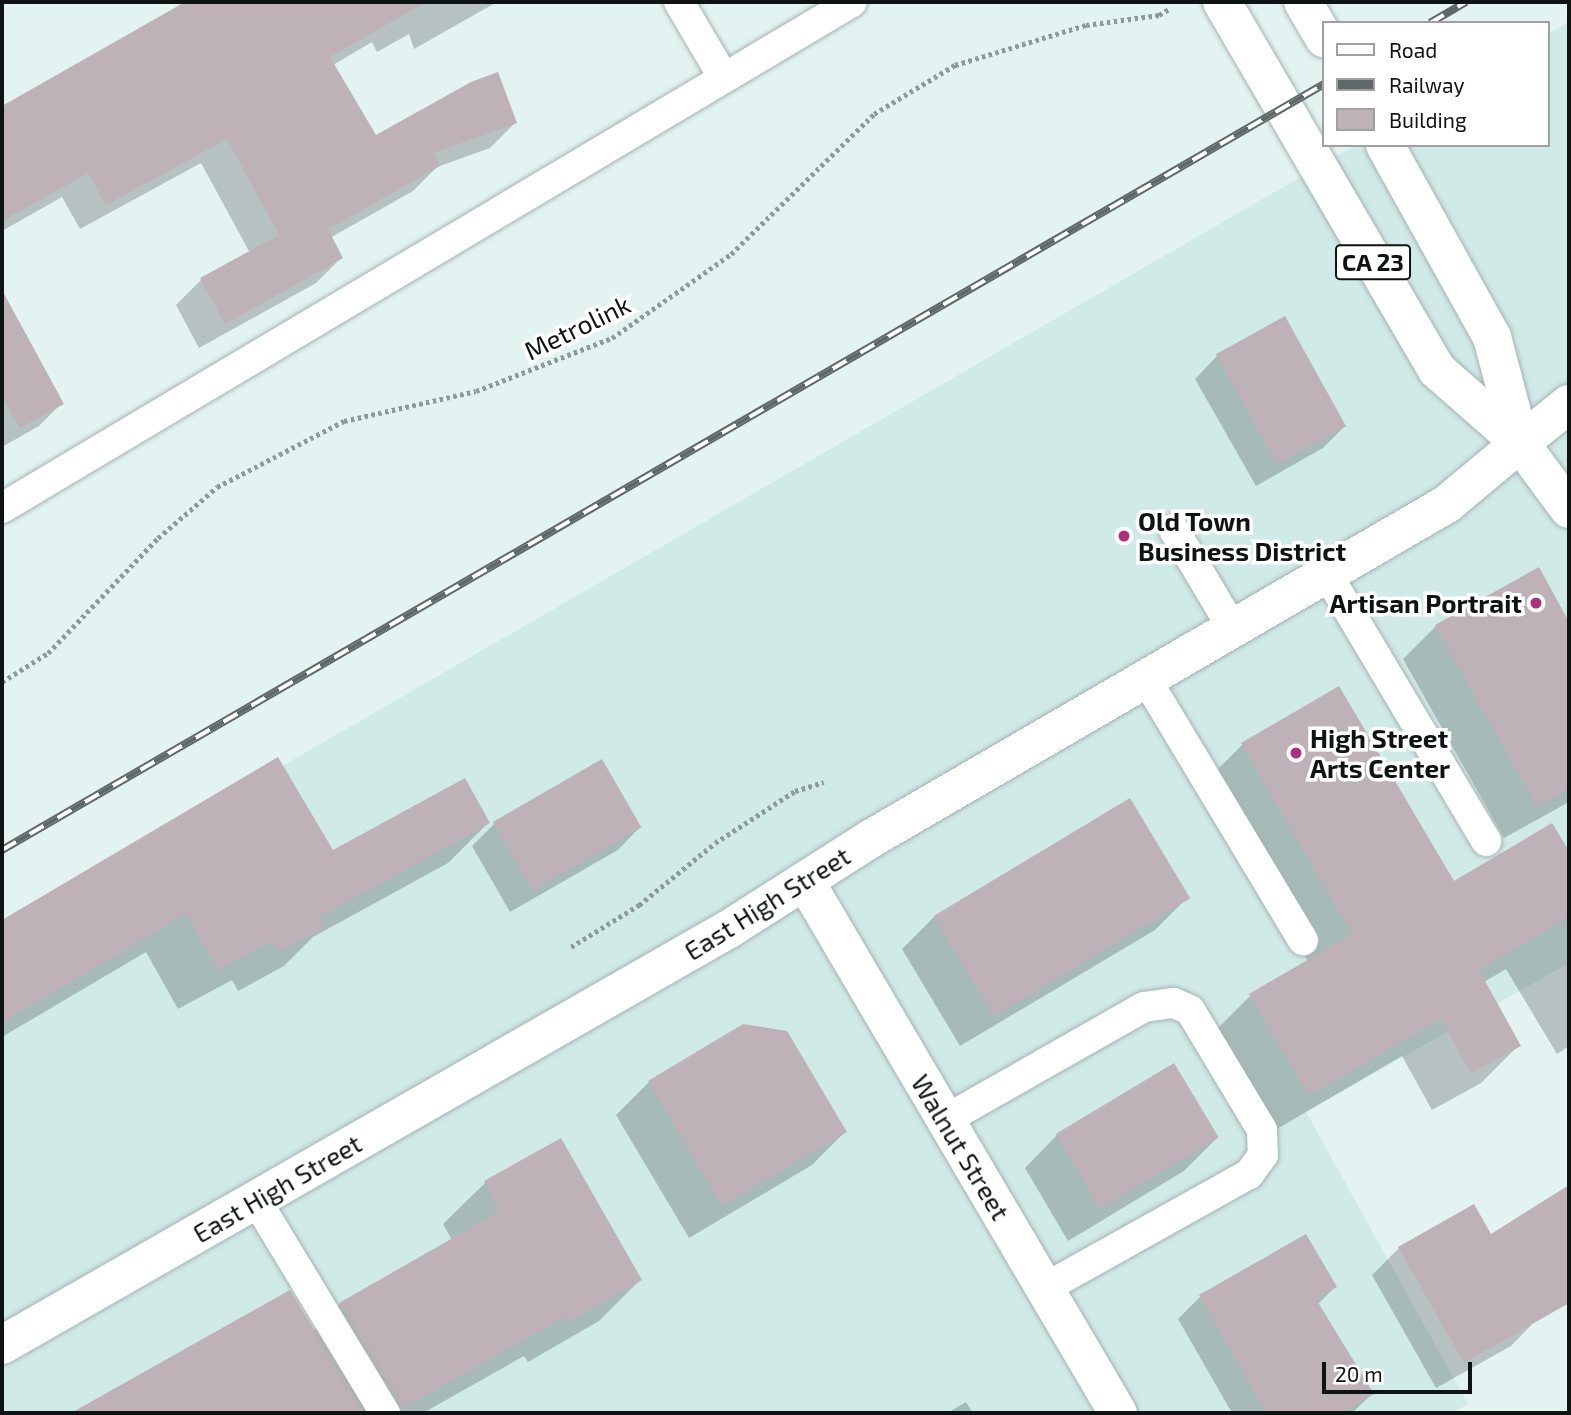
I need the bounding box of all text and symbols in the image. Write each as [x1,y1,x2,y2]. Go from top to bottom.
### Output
legend [1322,21,1550,147]
text: Road [1389,37,1437,62]
text: Railway [1389,72,1465,97]
text: Building [1389,107,1467,132]
road number: CA 23 [1334,242,1412,282]
street label: Metrolink [519,288,635,366]
place label: Old Town Business District [1138,505,1346,566]
marker: Old Town Business District [1116,528,1132,544]
place label: Artisan Portrait [1329,587,1522,619]
marker: Artisan Portrait [1528,595,1544,611]
place label: High Street Arts Center [1310,722,1450,784]
marker: High Street Arts Center [1288,745,1304,761]
street label: East High Street [678,840,856,966]
street label: Walnut Street [905,1069,1017,1225]
street label: East High Street [187,1127,367,1249]
scale bar [1326,1348,1476,1392]
text: 20 m [1335,1361,1383,1386]

